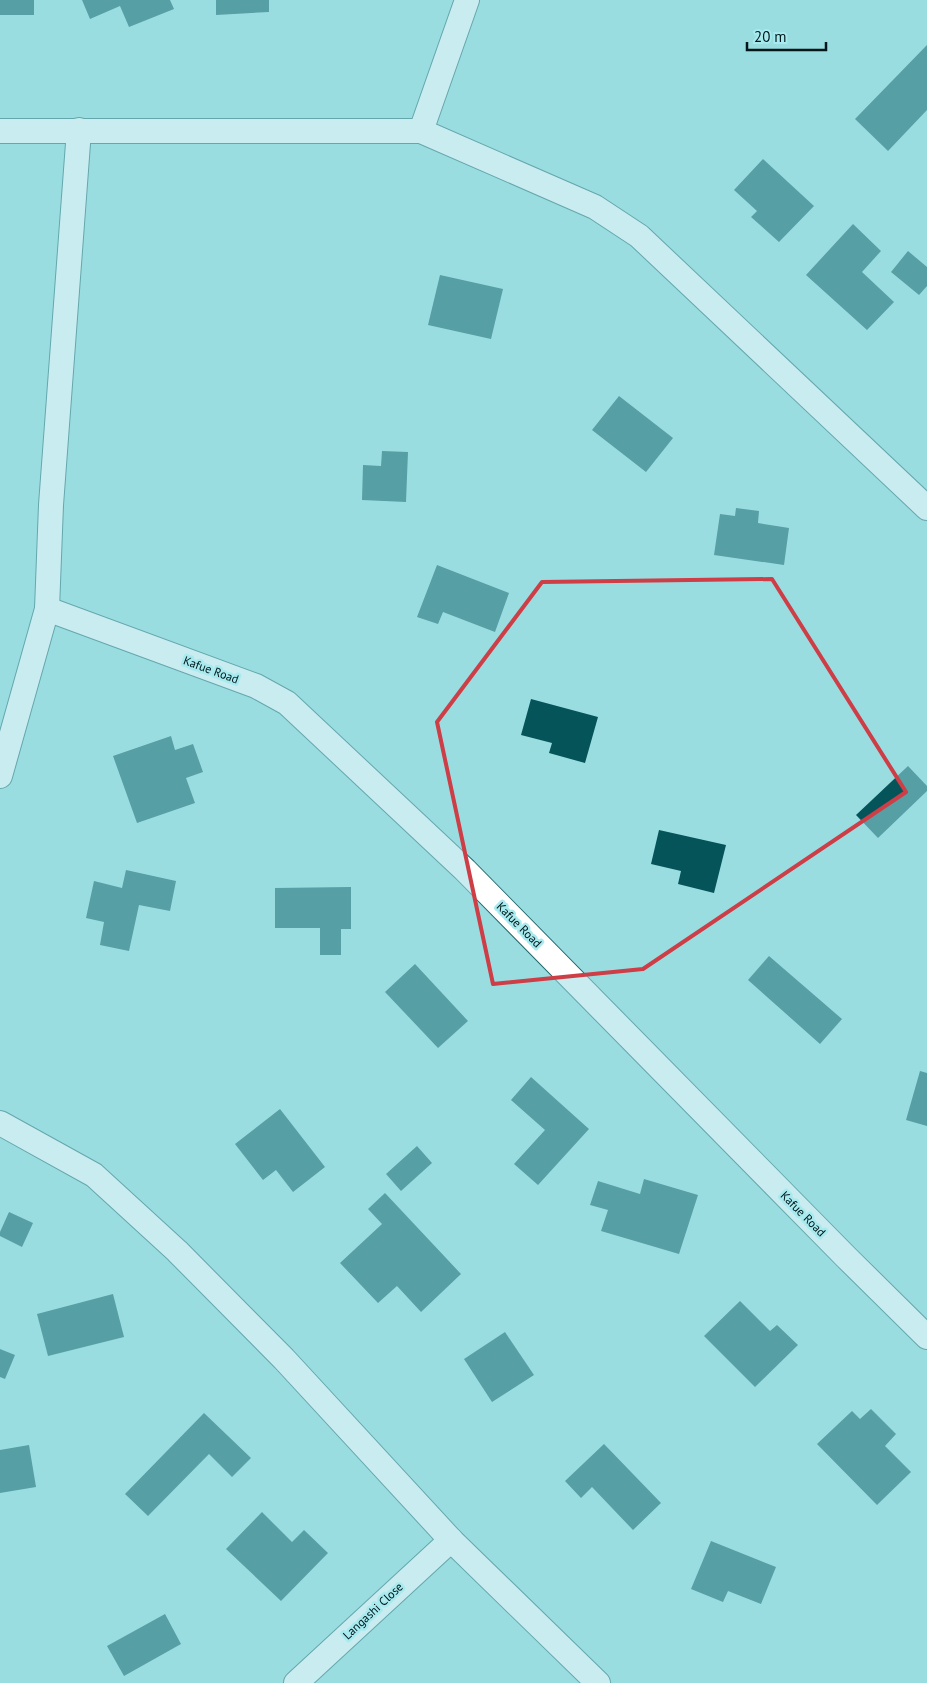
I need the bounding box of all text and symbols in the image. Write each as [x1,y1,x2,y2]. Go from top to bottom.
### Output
scale bar [747,20,826,52]
text: 20 m [754,27,787,46]
street label: Kafue Road [181,653,241,686]
street label: Kafue Road [494,899,545,950]
street label: Kafue Road [778,1188,829,1239]
street label: Langashi Close [339,1579,406,1642]

